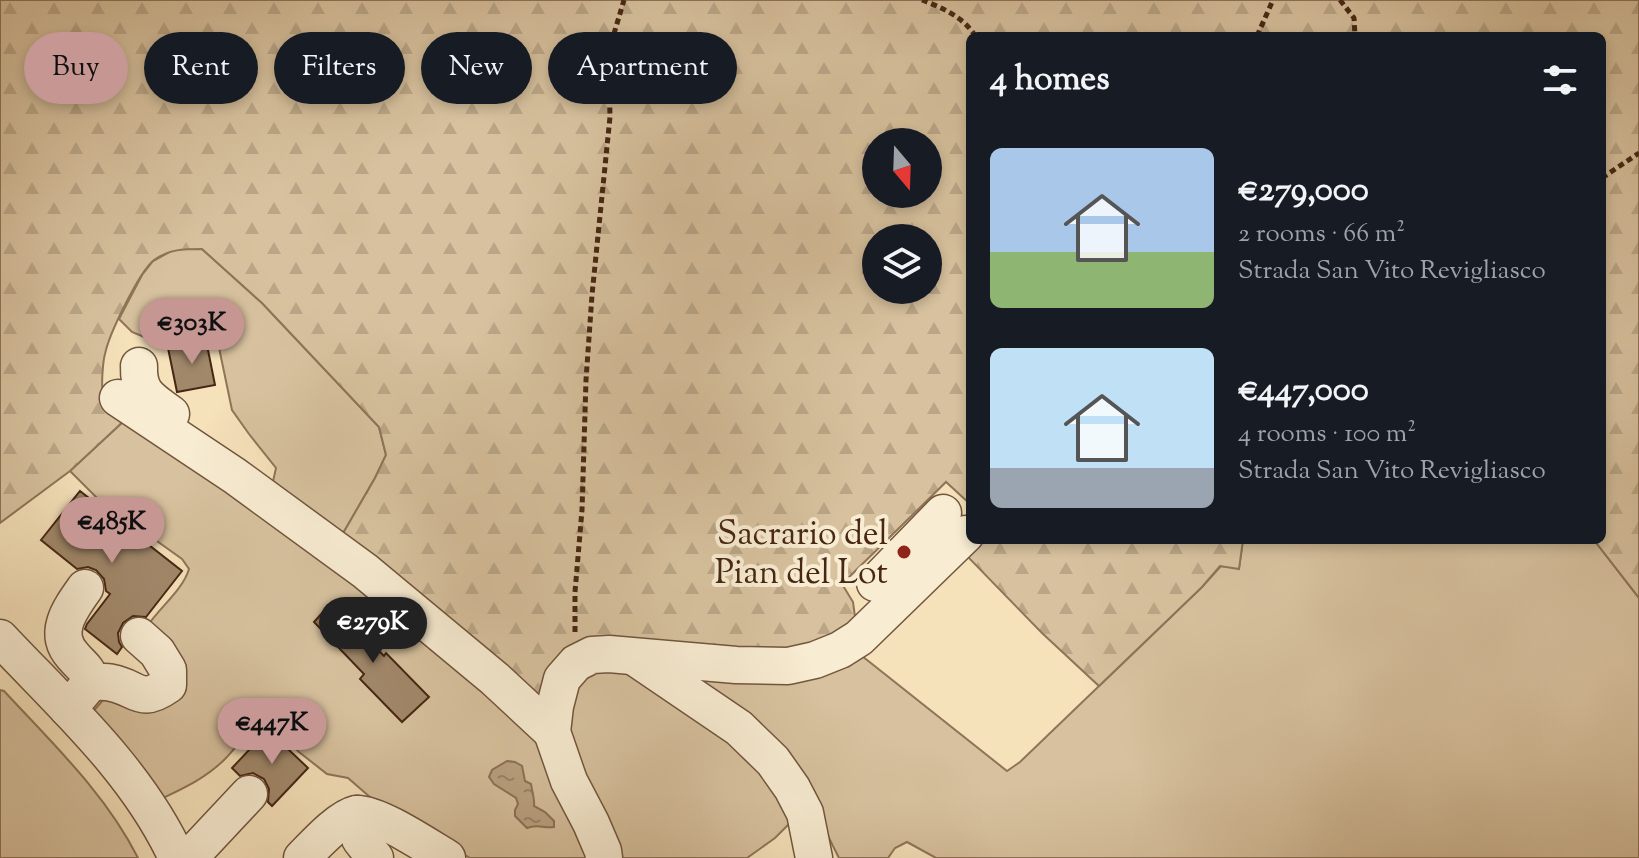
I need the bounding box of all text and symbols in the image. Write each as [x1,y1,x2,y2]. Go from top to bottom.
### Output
chip: Buy [24,32,128,104]
chip: Rent [144,32,258,104]
chip: Filters [274,32,405,104]
chip: New [421,32,532,104]
chip: Apartment [548,32,737,104]
text: 4 homes [990,56,1110,105]
icon: filters [1538,58,1582,102]
north arrow [862,128,942,208]
map controls [862,128,942,304]
text: €279,000 [1238,167,1369,216]
icon: home [1054,180,1150,276]
text: 2 rooms · 66 m² [1238,216,1405,253]
button: layers [862,224,942,304]
text: Strada San Vito Revigliasco [1238,253,1546,290]
pin: €303K [136,298,248,366]
text: €303K [157,305,227,342]
text: €447,000 [1238,367,1369,416]
icon: home [1054,380,1150,476]
text: 4 rooms · 100 m² [1238,416,1416,453]
text: Strada San Vito Revigliasco [1238,453,1546,490]
pin: €485K [56,497,168,565]
text: €485K [78,504,146,541]
place label: Sacrario del Pian del Lot [715,511,888,599]
marker: Sacrario del Pian del Lot [895,543,913,561]
pin: €279K [317,597,429,665]
text: €279K [337,604,409,641]
pin: €447K [216,698,328,766]
text: €447K [235,705,309,742]

